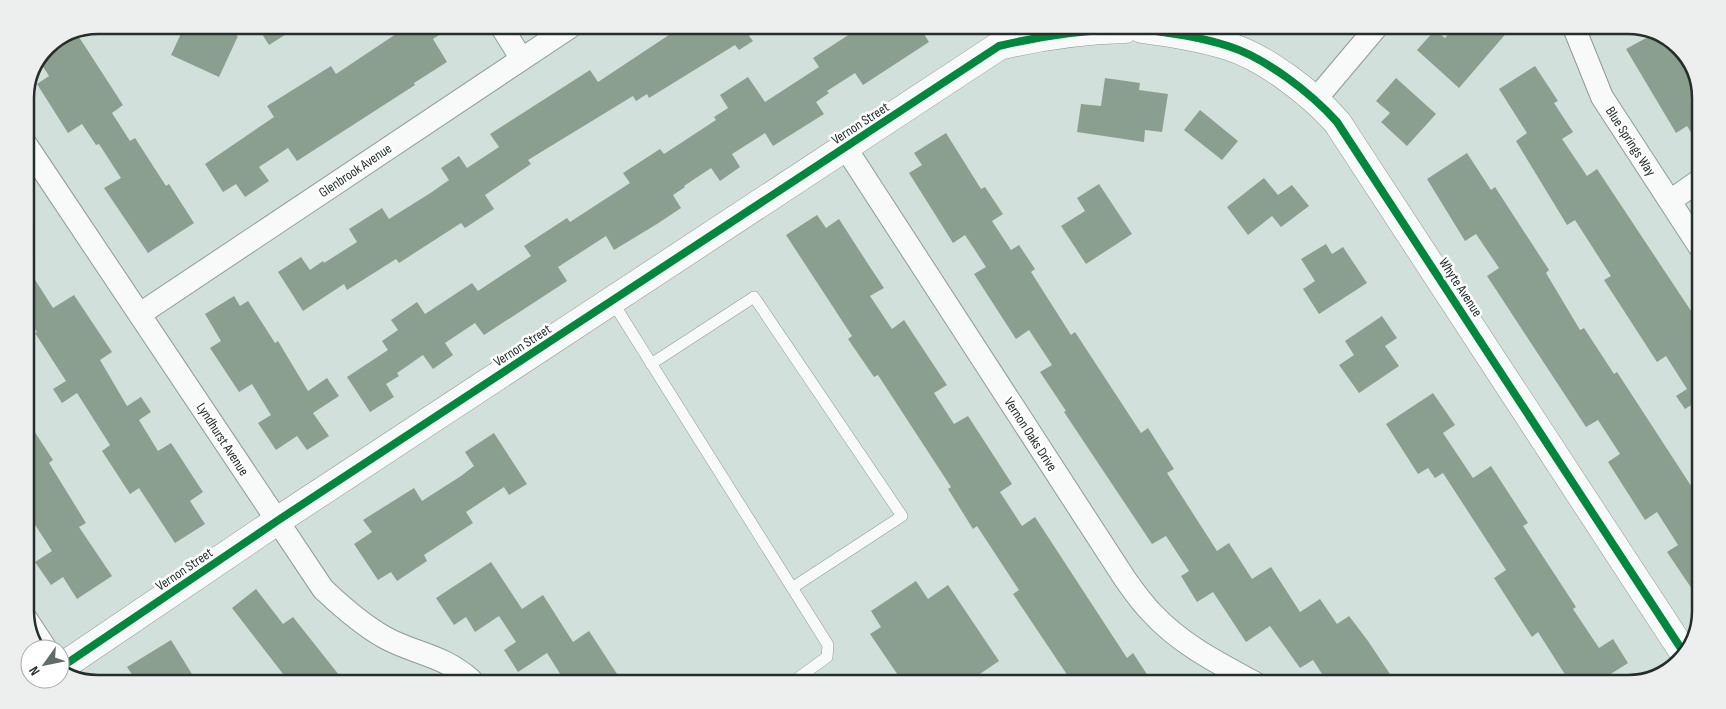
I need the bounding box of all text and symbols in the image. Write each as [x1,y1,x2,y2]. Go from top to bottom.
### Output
street label: Vernon Street [828,99,892,148]
street label: Blue Springs Way [1602,103,1660,180]
street label: Glenbrook Avenue [316,140,395,201]
street label: Whyte Avenue [1435,255,1486,320]
street label: Vernon Street [490,321,554,370]
street label: Vernon Oaks Drive [1000,394,1061,474]
street label: Lyndhurst Avenue [193,400,252,479]
street label: Vernon Street [153,544,216,595]
north arrow [20,639,70,689]
text: N [25,663,44,679]

